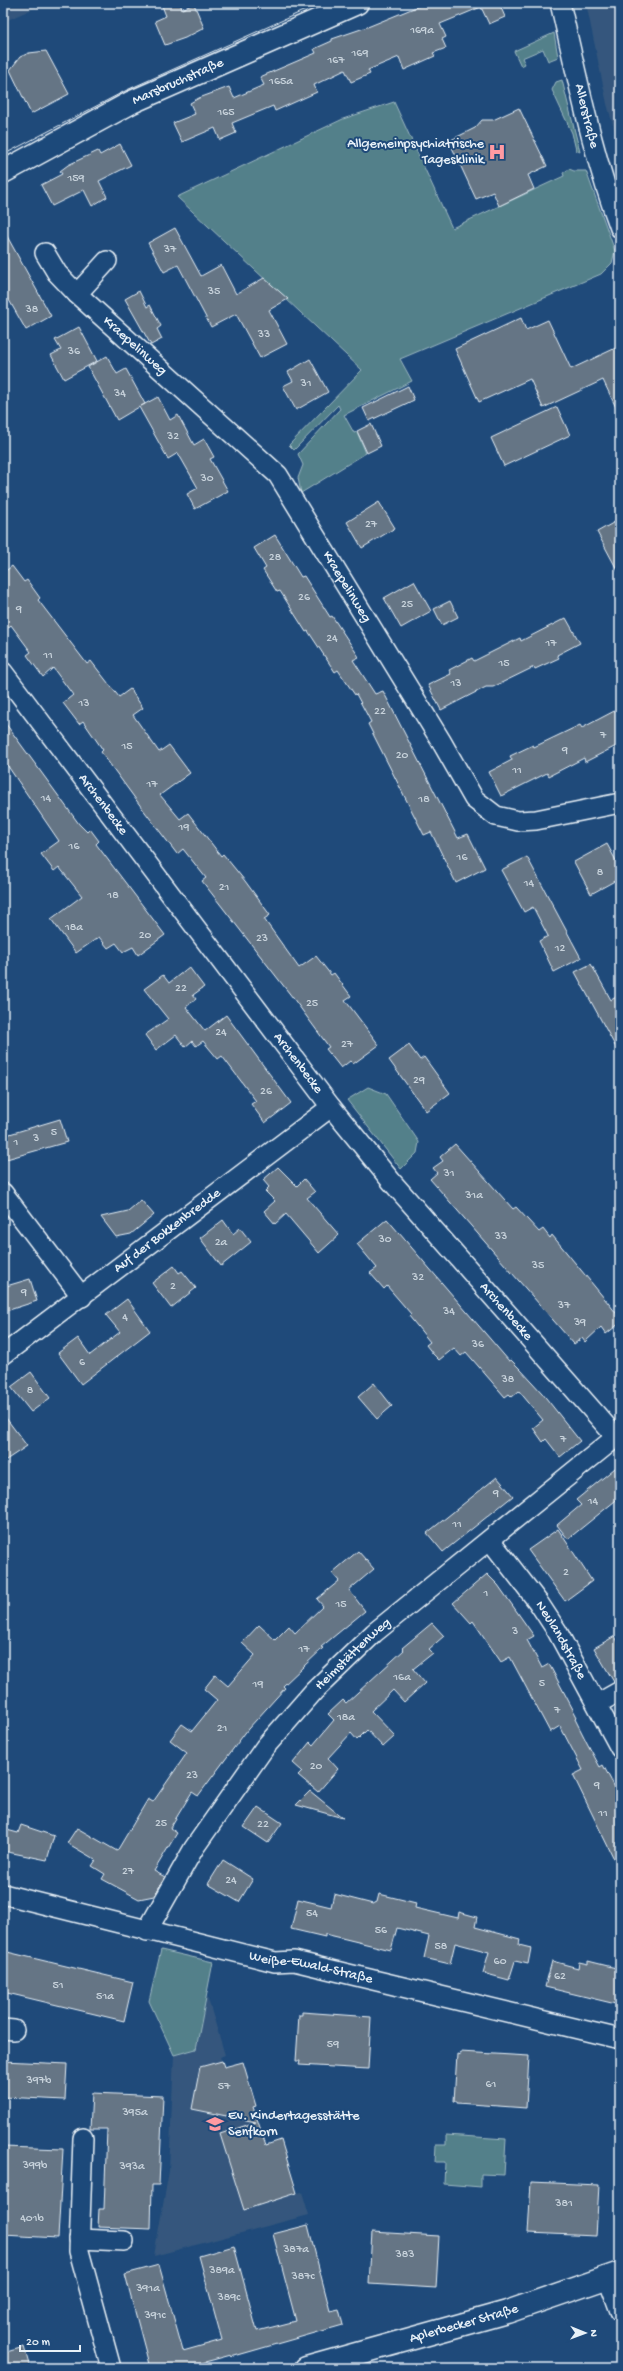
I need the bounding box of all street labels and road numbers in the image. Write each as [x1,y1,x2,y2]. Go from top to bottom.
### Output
street label: Marsbruchstraße [130,54,227,109]
street label: Allerstraße [570,82,603,151]
street label: Kraepelinweg [99,313,170,379]
street label: Kraepelinweg [318,548,375,626]
street label: Archenbecke [74,771,132,839]
street label: Archenbecke [269,1029,327,1098]
street label: Auf der Bokkenbredde [110,1184,225,1277]
street label: Archenbecke [476,1279,537,1345]
street label: Neulandstraße [531,1598,590,1683]
street label: Heimstättenweg [311,1614,394,1694]
street label: Weiße-Ewald-Straße [247,1947,375,1988]
street label: Aplerbecker Straße [408,2300,521,2347]

